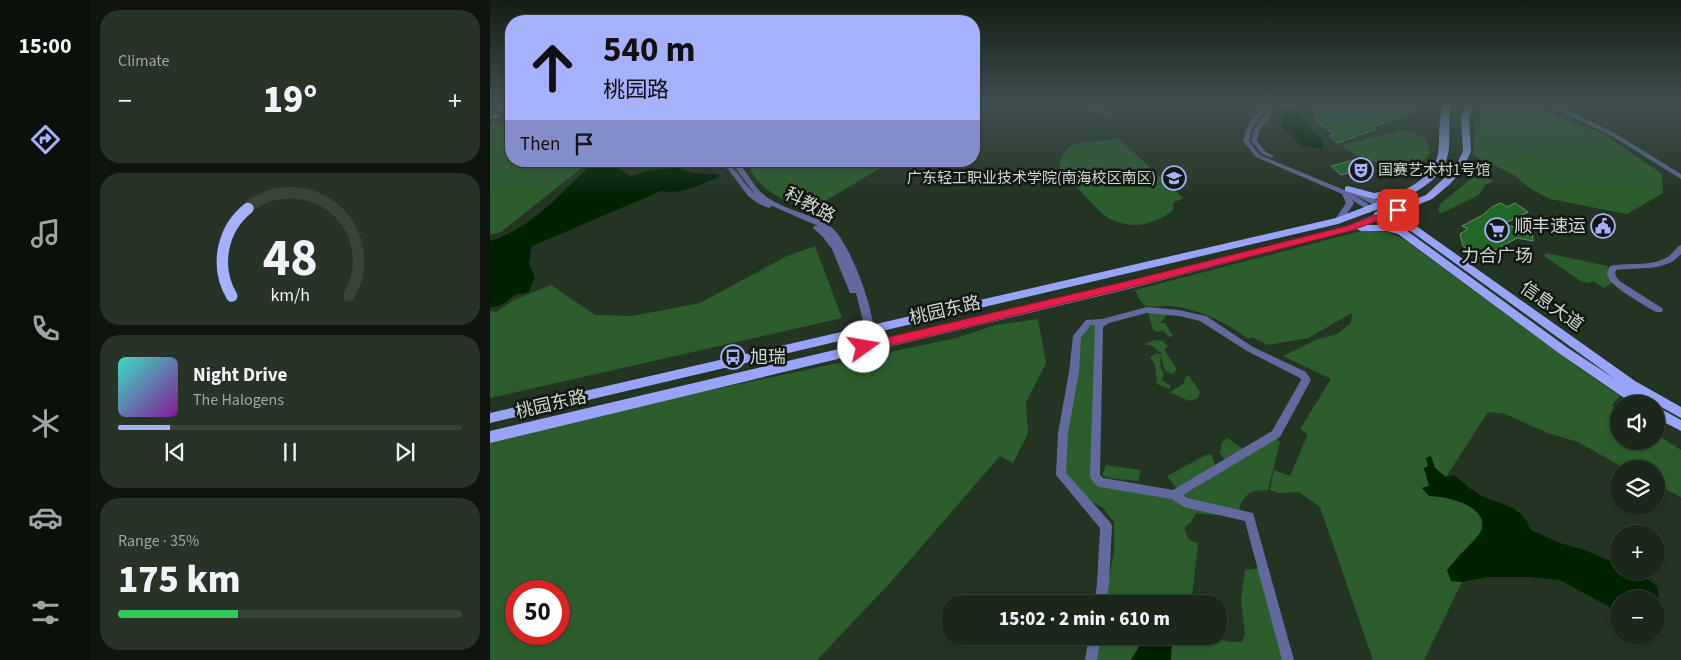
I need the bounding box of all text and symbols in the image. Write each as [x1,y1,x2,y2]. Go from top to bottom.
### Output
text: 540 m [603,25,695,75]
text: 15:00 [18,30,72,62]
icon: ahead [520,35,585,100]
text: Climate [118,50,169,72]
text: 19° [263,73,317,127]
text: 桃园路 [603,74,669,106]
text: − [118,81,132,121]
text: + [448,81,462,121]
icon: directions [28,122,63,157]
icon: arrive [570,130,598,158]
text: Then [520,131,560,158]
theatre icon: 国赛艺术村1号馆 [1348,157,1374,183]
place label: 国赛艺术村1号馆 [1378,160,1490,181]
school or university icon: 广东轻工职业技术学院(南海校区南区) [1161,165,1187,191]
place label: 广东轻工职业技术学院(南海校区南区) [907,168,1156,189]
street label: 科教路 [780,182,839,229]
pin [1377,189,1419,231]
icon: arrive [1384,196,1412,224]
public building icon: 顺丰速运 [1590,213,1616,239]
place label: 顺丰速运 [1514,214,1586,239]
icon: music [28,216,63,251]
supermarket icon: 力合广场 [1484,217,1510,243]
text: 48 [263,222,317,296]
place label: 力合广场 [1461,244,1533,269]
street label: 信息大道 [1515,276,1588,337]
text: km/h [270,283,310,308]
street label: 桃园东路 [907,290,983,331]
icon: phone [28,311,63,346]
position arrow [837,320,889,372]
bus stop icon: 旭瑞 [720,344,746,370]
place label: 旭瑞 [750,345,786,370]
text: Night Drive [193,362,287,389]
street label: 桃园东路 [513,384,589,425]
text: The Halogens [193,389,284,411]
map controls [1610,395,1665,645]
button: sound [1610,395,1665,450]
icon: climate [28,406,63,441]
icon: previous [161,438,189,466]
icon: pause [276,438,304,466]
icon: next [391,438,419,466]
button: layers [1610,460,1665,515]
icon: car [28,500,63,535]
button: + [1610,525,1665,580]
text: Range · 35% [118,530,199,552]
text: 175 km [118,553,240,607]
speed limit sign: 50 [505,580,570,645]
button: − [1610,590,1665,645]
icon: filters [28,595,63,630]
text: 15:02 · 2 min · 610 m [999,606,1170,633]

